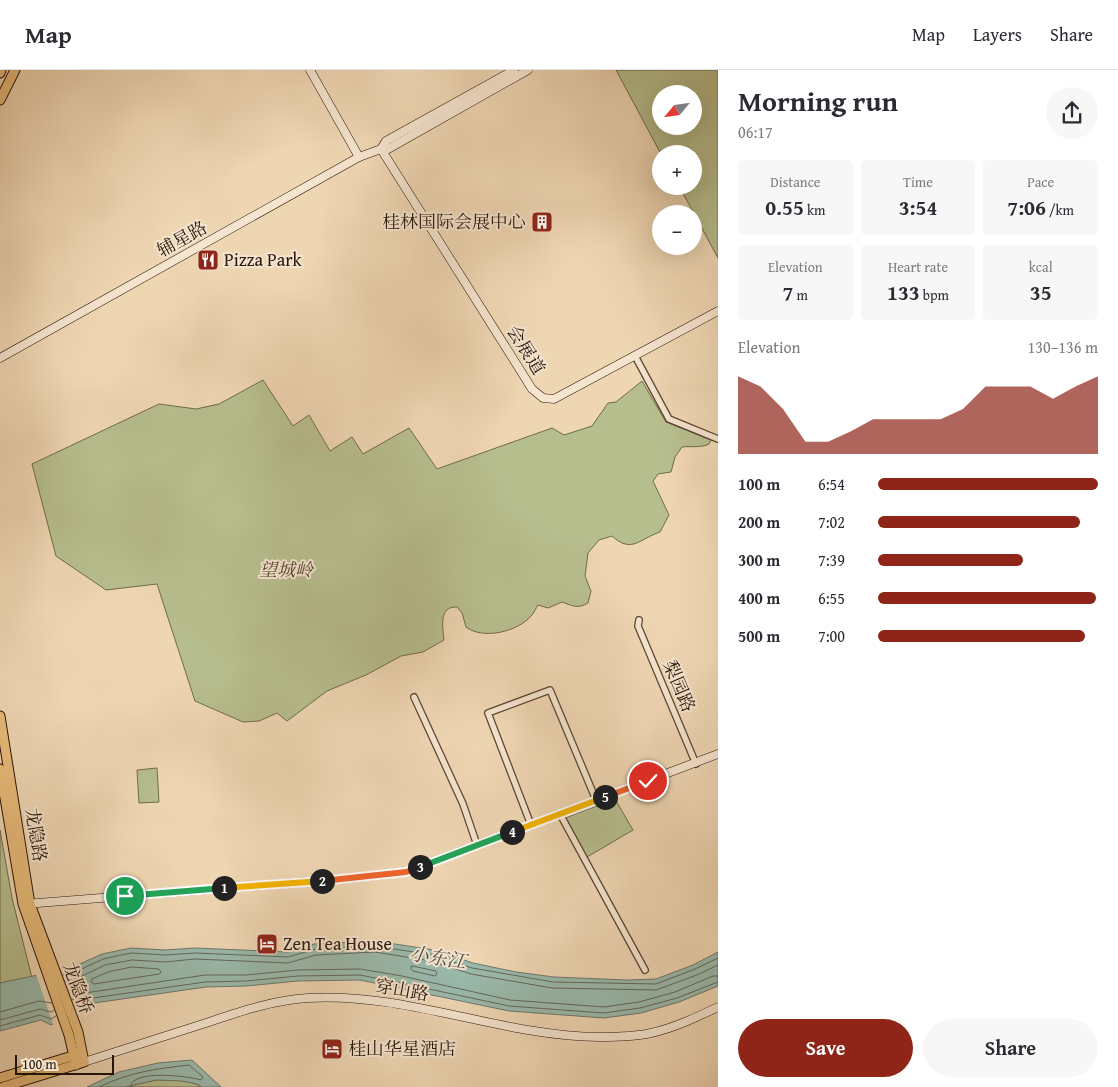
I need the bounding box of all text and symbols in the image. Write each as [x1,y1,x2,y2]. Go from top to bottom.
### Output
text: Map [25,17,72,52]
text: Map [912,21,945,48]
text: Layers [973,21,1022,48]
text: Share [1050,21,1093,48]
text: Morning run [738,80,898,121]
north arrow [652,85,702,135]
map controls [652,85,702,255]
button: share [1046,87,1098,139]
text: 06:17 [738,120,773,144]
button: + [652,145,702,195]
text: Distance [770,172,820,192]
text: Time [903,172,933,192]
text: Pace [1027,172,1054,192]
text: 0.55 [765,192,804,223]
text: 3:54 [899,192,937,223]
text: 7:06 [1007,192,1046,223]
text: km [804,200,825,220]
text: /km [1046,200,1074,220]
button: − [652,205,702,255]
place label: 桂林国际会展中心 [382,208,526,235]
building icon: 桂林国际会展中心 [530,210,554,234]
street label: 辅星路 [152,214,212,263]
place label: Pizza Park [224,246,303,273]
restaurant icon: Pizza Park [196,248,220,272]
text: Elevation [768,257,823,277]
text: Heart rate [888,257,948,277]
text: kcal [1029,257,1053,277]
text: 7 [783,277,794,308]
text: 133 [887,277,920,308]
text: 35 [1030,277,1052,308]
text: m [794,285,808,305]
text: bpm [920,285,949,305]
street label: 会展道 [501,320,552,380]
text: Elevation [738,335,801,359]
text: 130–136 m [1028,335,1098,359]
text: 100 m [738,472,780,496]
text: 6:54 [818,472,845,496]
text: 200 m [738,510,780,534]
text: 7:02 [818,510,845,534]
text: 300 m [738,548,780,572]
text: 7:39 [818,548,845,572]
park label: 望城岭 [259,556,315,583]
text: 400 m [738,586,780,610]
text: 6:55 [818,586,845,610]
text: 500 m [738,624,780,648]
text: 7:00 [818,624,845,648]
street label: 梨园路 [656,656,702,716]
pin [627,760,669,802]
icon: check [634,767,662,795]
pin: 5 [592,784,618,810]
text: 5 [602,787,609,807]
street label: 龙隐路 [19,806,54,864]
pin: 4 [500,820,524,844]
text: 4 [509,822,516,842]
pin: 3 [408,854,432,880]
text: 3 [417,857,424,877]
pin: 2 [310,868,334,894]
text: 2 [319,871,326,891]
pin [104,875,146,917]
pin: 1 [212,876,236,900]
text: 1 [221,878,228,898]
icon: arrive [111,882,139,910]
place label: Zen Tea House [283,930,392,957]
hotel icon: Zen Tea House [255,932,279,956]
water label: 小东江 [408,939,471,976]
street label: 龙隐桥 [56,958,101,1018]
street label: 穿山路 [373,972,431,1007]
button: Save [738,1019,913,1077]
button: Share [923,1019,1098,1077]
place label: 桂山华星酒店 [348,1035,456,1062]
hotel icon: 桂山华星酒店 [320,1037,344,1061]
scale bar [15,1052,114,1075]
text: 100 m [22,1054,57,1074]

